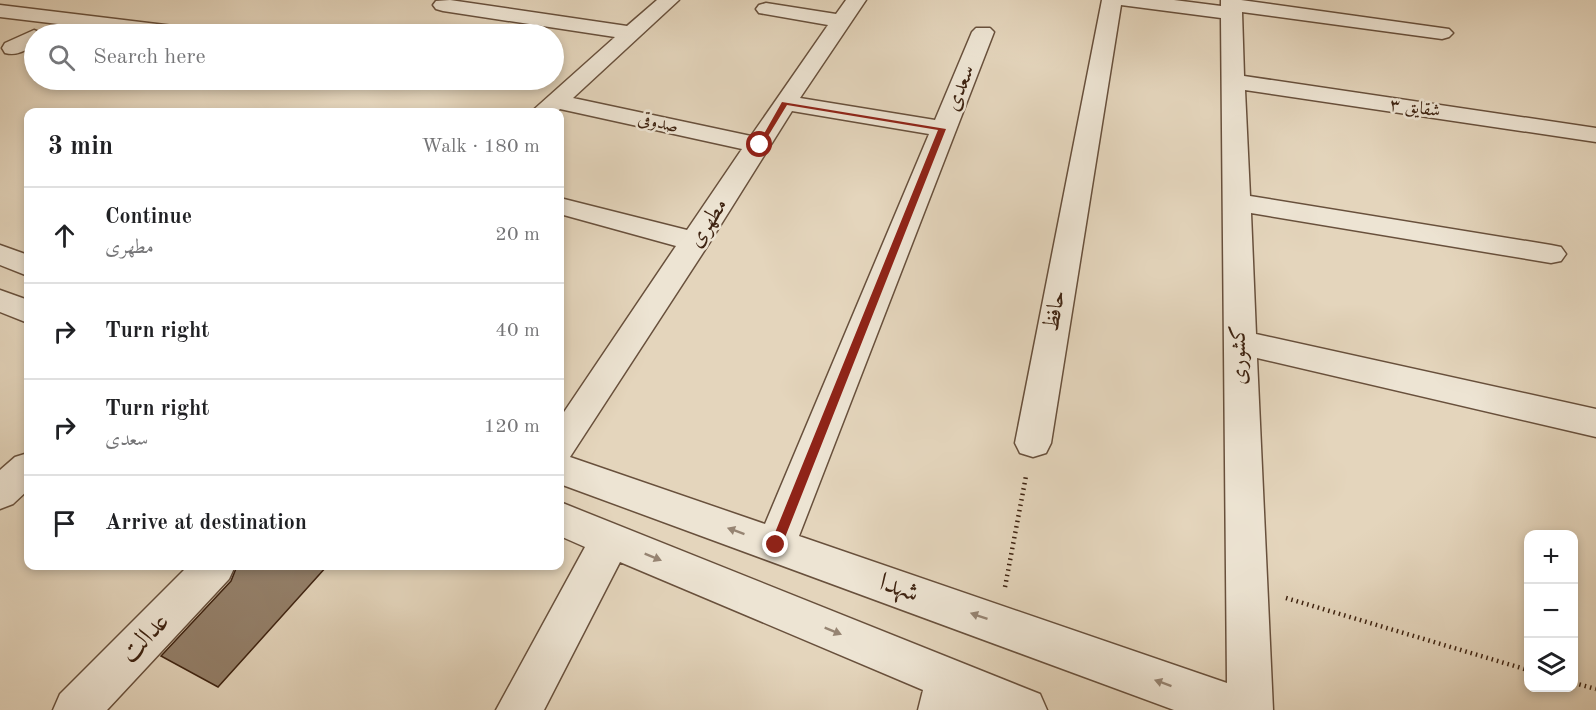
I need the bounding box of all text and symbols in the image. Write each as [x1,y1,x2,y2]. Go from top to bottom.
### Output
search box [24,24,564,90]
icon: search [45,41,78,74]
text: Search here [93,46,206,68]
street label: سعدی [941,62,979,114]
street label: شقایق ۳ [1388,96,1442,121]
street label: صدوقی [636,109,680,137]
route start [746,131,772,157]
text: 3 min [48,134,113,160]
text: Walk · 180 m [421,137,540,157]
street label: مطهری [684,195,734,253]
text: Continue [105,206,192,228]
icon: ahead [48,219,81,252]
text: 20 m [495,225,540,245]
text: مطهری [105,238,154,258]
street label: حافظ [1040,289,1069,333]
icon: right [48,315,81,348]
text: Turn right [105,320,209,342]
text: 40 m [495,321,540,341]
street label: کشوری [1227,325,1252,385]
text: Turn right [105,398,209,420]
icon: right [48,411,81,444]
text: 120 m [484,417,540,437]
text: سعدی [105,430,148,450]
icon: arrive [48,507,81,540]
text: Arrive at destination [105,512,307,534]
one-way arrow [727,525,745,535]
map controls [1524,530,1578,692]
button: + [1524,530,1578,584]
route end [762,531,788,557]
one-way arrow [644,553,662,562]
street label: شهدا [875,569,922,609]
button: − [1524,584,1578,638]
street label: عدالت [115,608,175,668]
one-way arrow [970,611,988,621]
one-way arrow [824,627,842,636]
button: layers [1524,638,1578,692]
one-way arrow [1153,677,1171,687]

